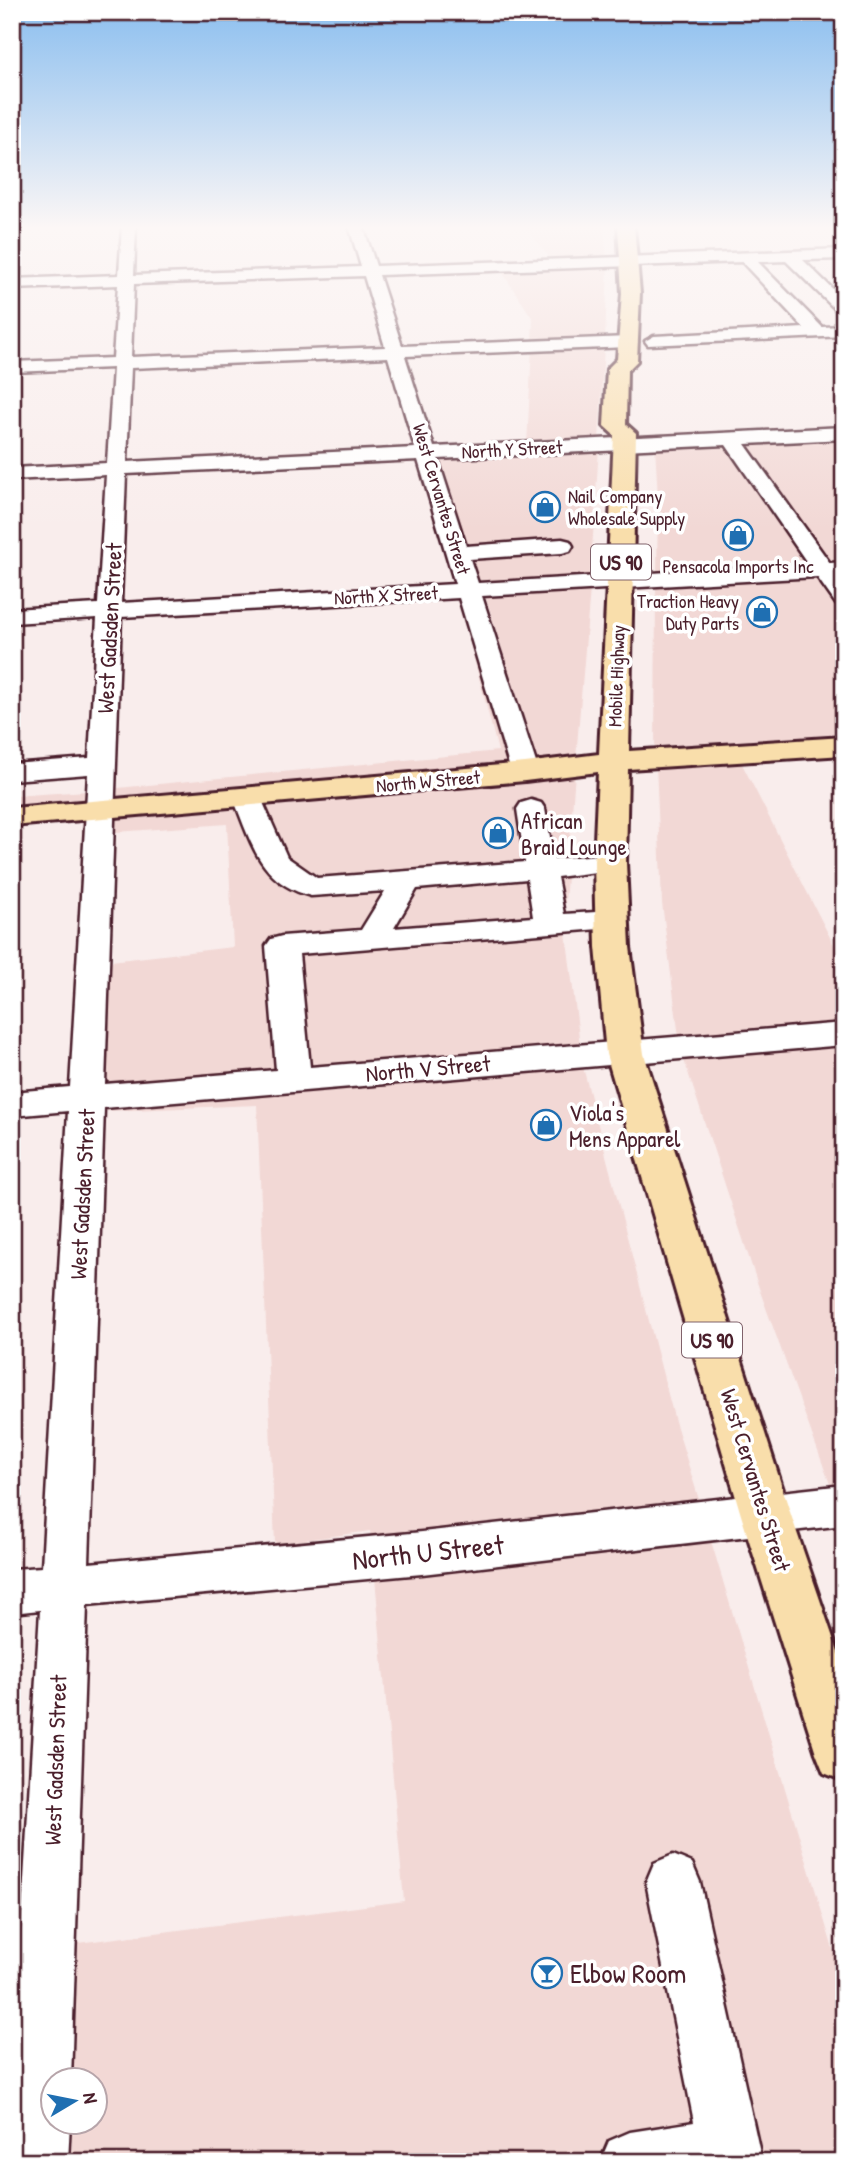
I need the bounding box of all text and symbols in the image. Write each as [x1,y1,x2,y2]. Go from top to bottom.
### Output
street label: West Cervantes Street [407,420,477,578]
street label: North Y Street [461,433,564,465]
place label: Nail Company Wholesale Supply [568,483,685,531]
shop icon: Nail Company Wholesale Supply [528,490,562,524]
shop icon: Pensacola Imports Inc [721,518,755,552]
street label: West Gadsden Street [89,541,129,714]
road number: US 90 [591,544,651,580]
place label: Pensacola Imports Inc [662,553,814,579]
street label: North X Street [333,579,439,611]
place label: Traction Heavy Duty Parts [637,588,739,636]
shop icon: Traction Heavy Duty Parts [745,595,779,629]
street label: Mobile Highway [601,625,631,727]
street label: North W Street [375,763,482,798]
place label: African Braid Lounge [521,805,627,862]
shop icon: African Braid Lounge [481,816,515,850]
street label: North V Street [364,1047,493,1089]
place label: Viola's Mens Apparel [569,1097,681,1154]
street label: West Gadsden Street [62,1107,102,1280]
shop icon: Viola's Mens Apparel [529,1108,563,1142]
road number: US 90 [682,1322,742,1358]
street label: West Cervantes Street [713,1385,799,1576]
street label: North U Street [351,1525,506,1579]
street label: West Gadsden Street [37,1673,74,1846]
place label: Elbow Room [570,1954,686,1992]
bar icon: Elbow Room [530,1956,564,1990]
north arrow [38,2066,108,2136]
text: N [77,2091,104,2105]

